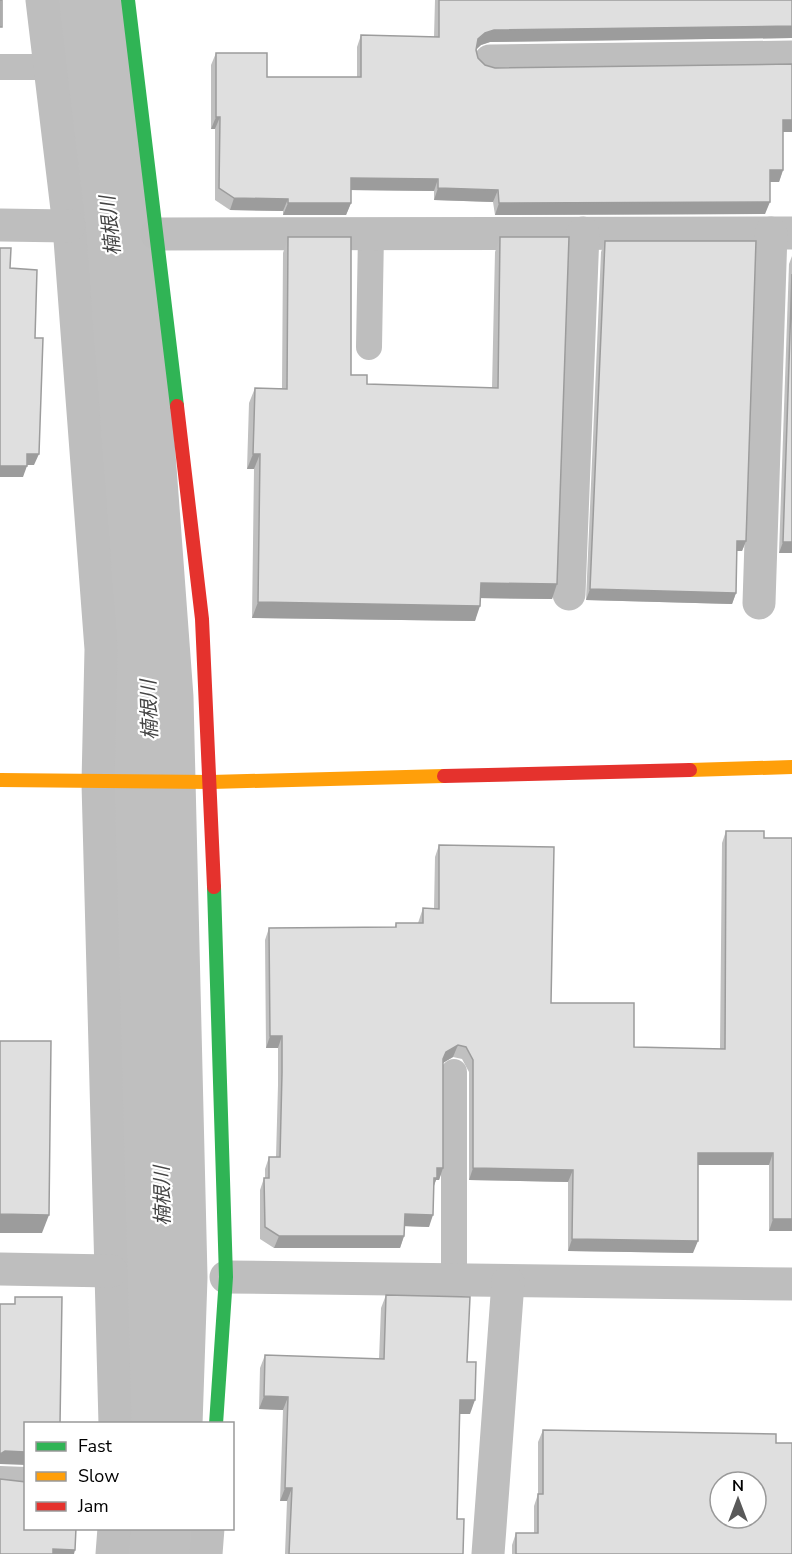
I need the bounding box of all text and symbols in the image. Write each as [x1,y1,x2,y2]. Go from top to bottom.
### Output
water label: 楠根川 [94,193,127,257]
water label: 楠根川 [135,678,164,740]
water label: 楠根川 [148,1164,177,1226]
legend [24,1422,234,1530]
text: Fast [78,1434,113,1458]
text: Slow [78,1464,119,1488]
north arrow [708,1470,768,1530]
text: N [732,1475,744,1497]
text: Jam [77,1494,109,1518]

